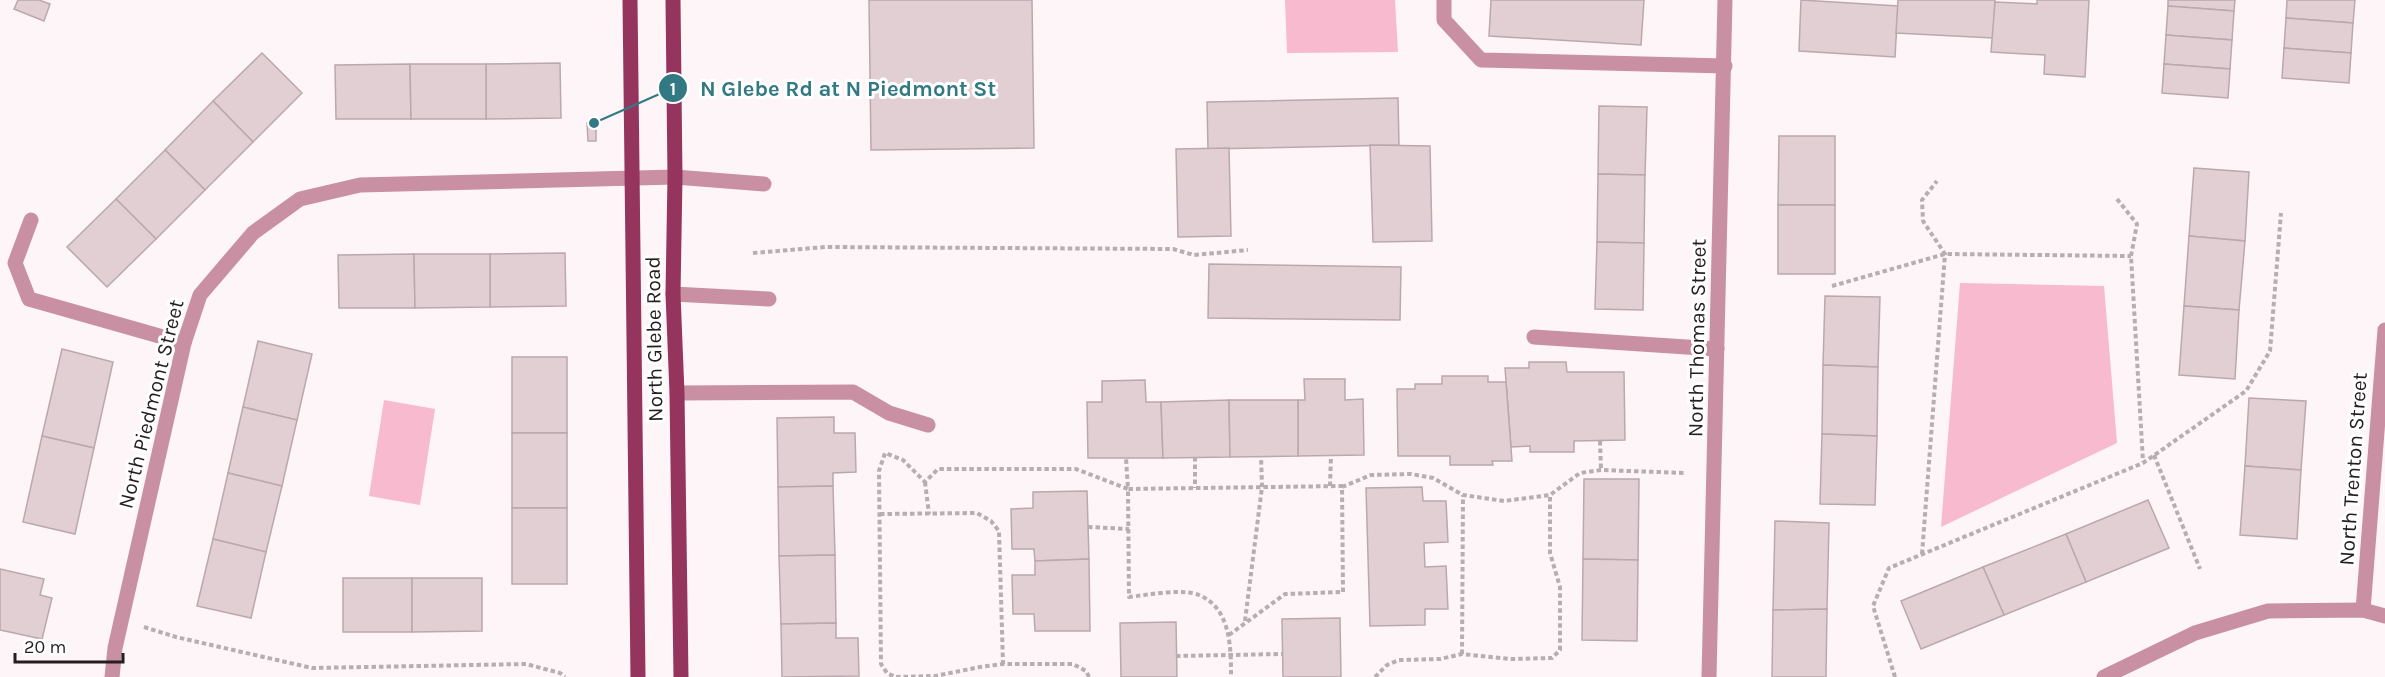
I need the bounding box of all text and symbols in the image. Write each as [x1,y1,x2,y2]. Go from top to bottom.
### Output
callout: N Glebe Rd at N Piedmont St [658,68,1008,108]
text: N Glebe Rd at N Piedmont St [700,76,996,102]
text: 1 [670,78,676,100]
street label: North Thomas Street [1683,238,1711,437]
street label: North Glebe Road [641,256,667,422]
street label: North Piedmont Street [113,297,189,511]
street label: North Trenton Street [2334,371,2372,566]
scale bar [15,626,123,664]
text: 20 m [24,636,66,658]

